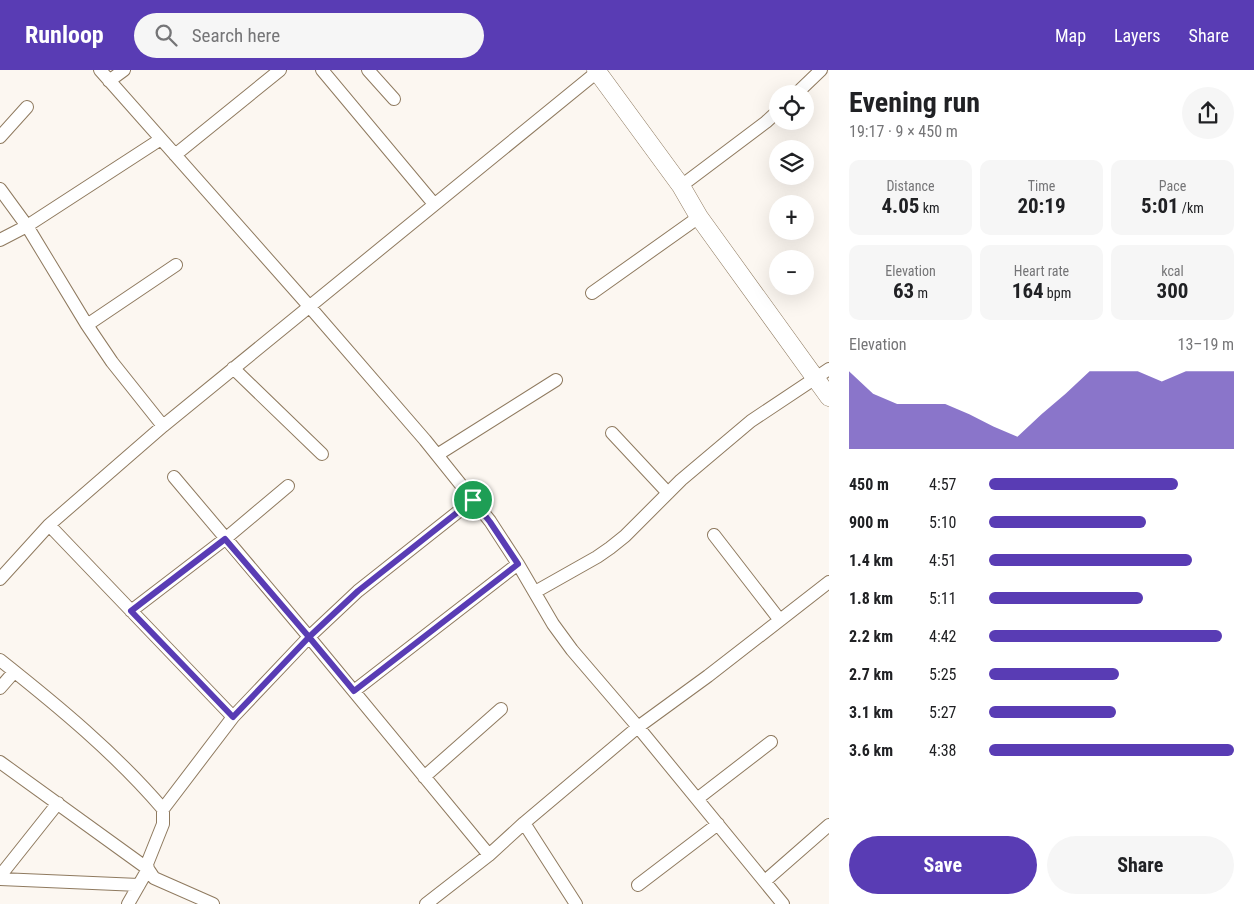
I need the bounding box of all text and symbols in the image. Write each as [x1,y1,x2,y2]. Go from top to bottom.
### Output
search box [134,13,484,58]
text: Runloop [25,21,104,49]
icon: search [152,21,180,49]
text: Search here [192,24,280,47]
text: Map [1055,25,1086,46]
text: Layers [1114,25,1161,46]
text: Share [1189,25,1229,46]
map controls [769,85,814,295]
button: locate [769,85,814,130]
text: Evening run [849,86,980,119]
button: share [1182,87,1234,139]
text: 19:17 · 9 × 450 m [849,122,958,141]
button: layers [769,140,814,185]
text: Distance [886,178,935,194]
text: Time [1028,178,1055,194]
text: Pace [1159,178,1186,194]
text: 4.05 [881,194,919,218]
text: 20:19 [1017,194,1066,218]
text: 5:01 [1141,194,1179,218]
button: + [769,195,814,240]
text: km [919,200,940,216]
text: /km [1179,200,1204,216]
button: − [769,250,814,295]
text: Elevation [885,263,936,279]
text: Heart rate [1014,263,1069,279]
text: kcal [1161,263,1184,279]
text: 63 [893,279,914,303]
text: 164 [1012,279,1044,303]
text: 300 [1157,279,1188,303]
text: m [914,285,928,301]
text: bpm [1044,285,1071,301]
text: Elevation [849,335,907,354]
text: 13–19 m [1178,335,1234,354]
text: 450 m [849,475,889,494]
text: 4:57 [929,475,956,494]
pin [452,479,494,521]
icon: arrive [459,486,487,514]
text: 900 m [849,513,889,532]
text: 5:10 [929,513,956,532]
text: 1.4 km [849,551,893,570]
text: 4:51 [929,551,956,570]
text: 1.8 km [849,589,893,608]
text: 5:11 [929,589,956,608]
text: 2.2 km [849,627,893,646]
text: 4:42 [929,627,956,646]
text: 2.7 km [849,665,893,684]
text: 5:25 [929,665,956,684]
text: 3.1 km [849,703,893,722]
text: 5:27 [929,703,956,722]
text: 3.6 km [849,741,893,760]
text: 4:38 [929,741,956,760]
button: Save [849,836,1037,894]
button: Share [1047,836,1234,894]

